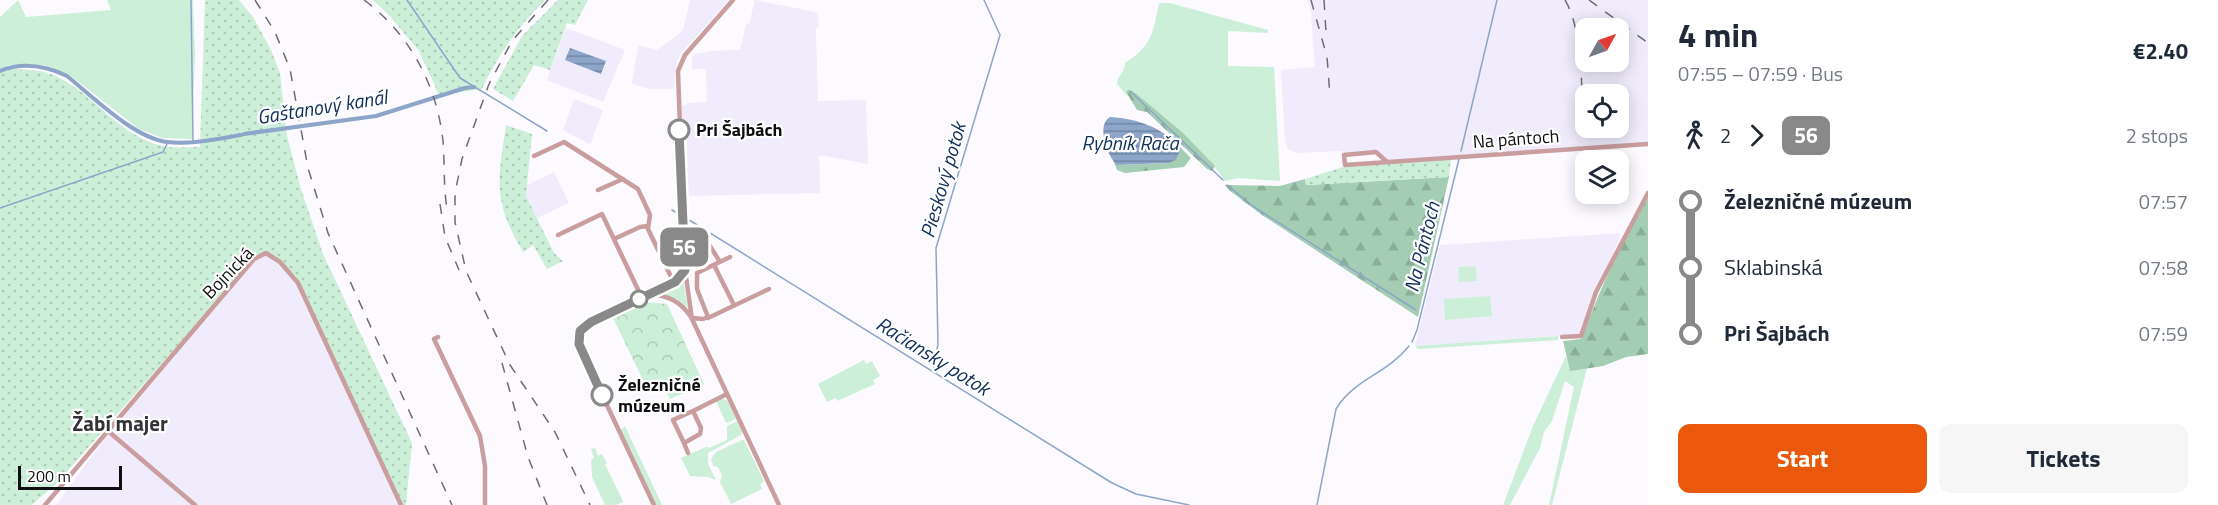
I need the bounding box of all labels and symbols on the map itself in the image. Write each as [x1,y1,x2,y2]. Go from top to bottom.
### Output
north arrow [1575,18,1629,72]
water label: Gaštanový kanál [255,80,392,132]
place label: Pri Šajbách [696,116,783,143]
water label: Pieskový potok [911,117,974,241]
marker: Pri Šajbách [668,119,690,141]
street label: Na pántoch [1472,122,1560,155]
water label: Rybník Rača [1081,127,1180,158]
water label: Na Pántoch [1395,197,1448,295]
line badge: 56 [657,228,711,266]
street label: Bojnická [196,240,259,305]
unlabelled marker [630,290,648,308]
water label: Račiansky potok [870,308,998,404]
place label: Železničné múzeum [618,371,701,419]
marker: Železničné múzeum [591,384,613,406]
district label: Žabí majer [72,407,168,439]
scale bar [18,463,122,490]

